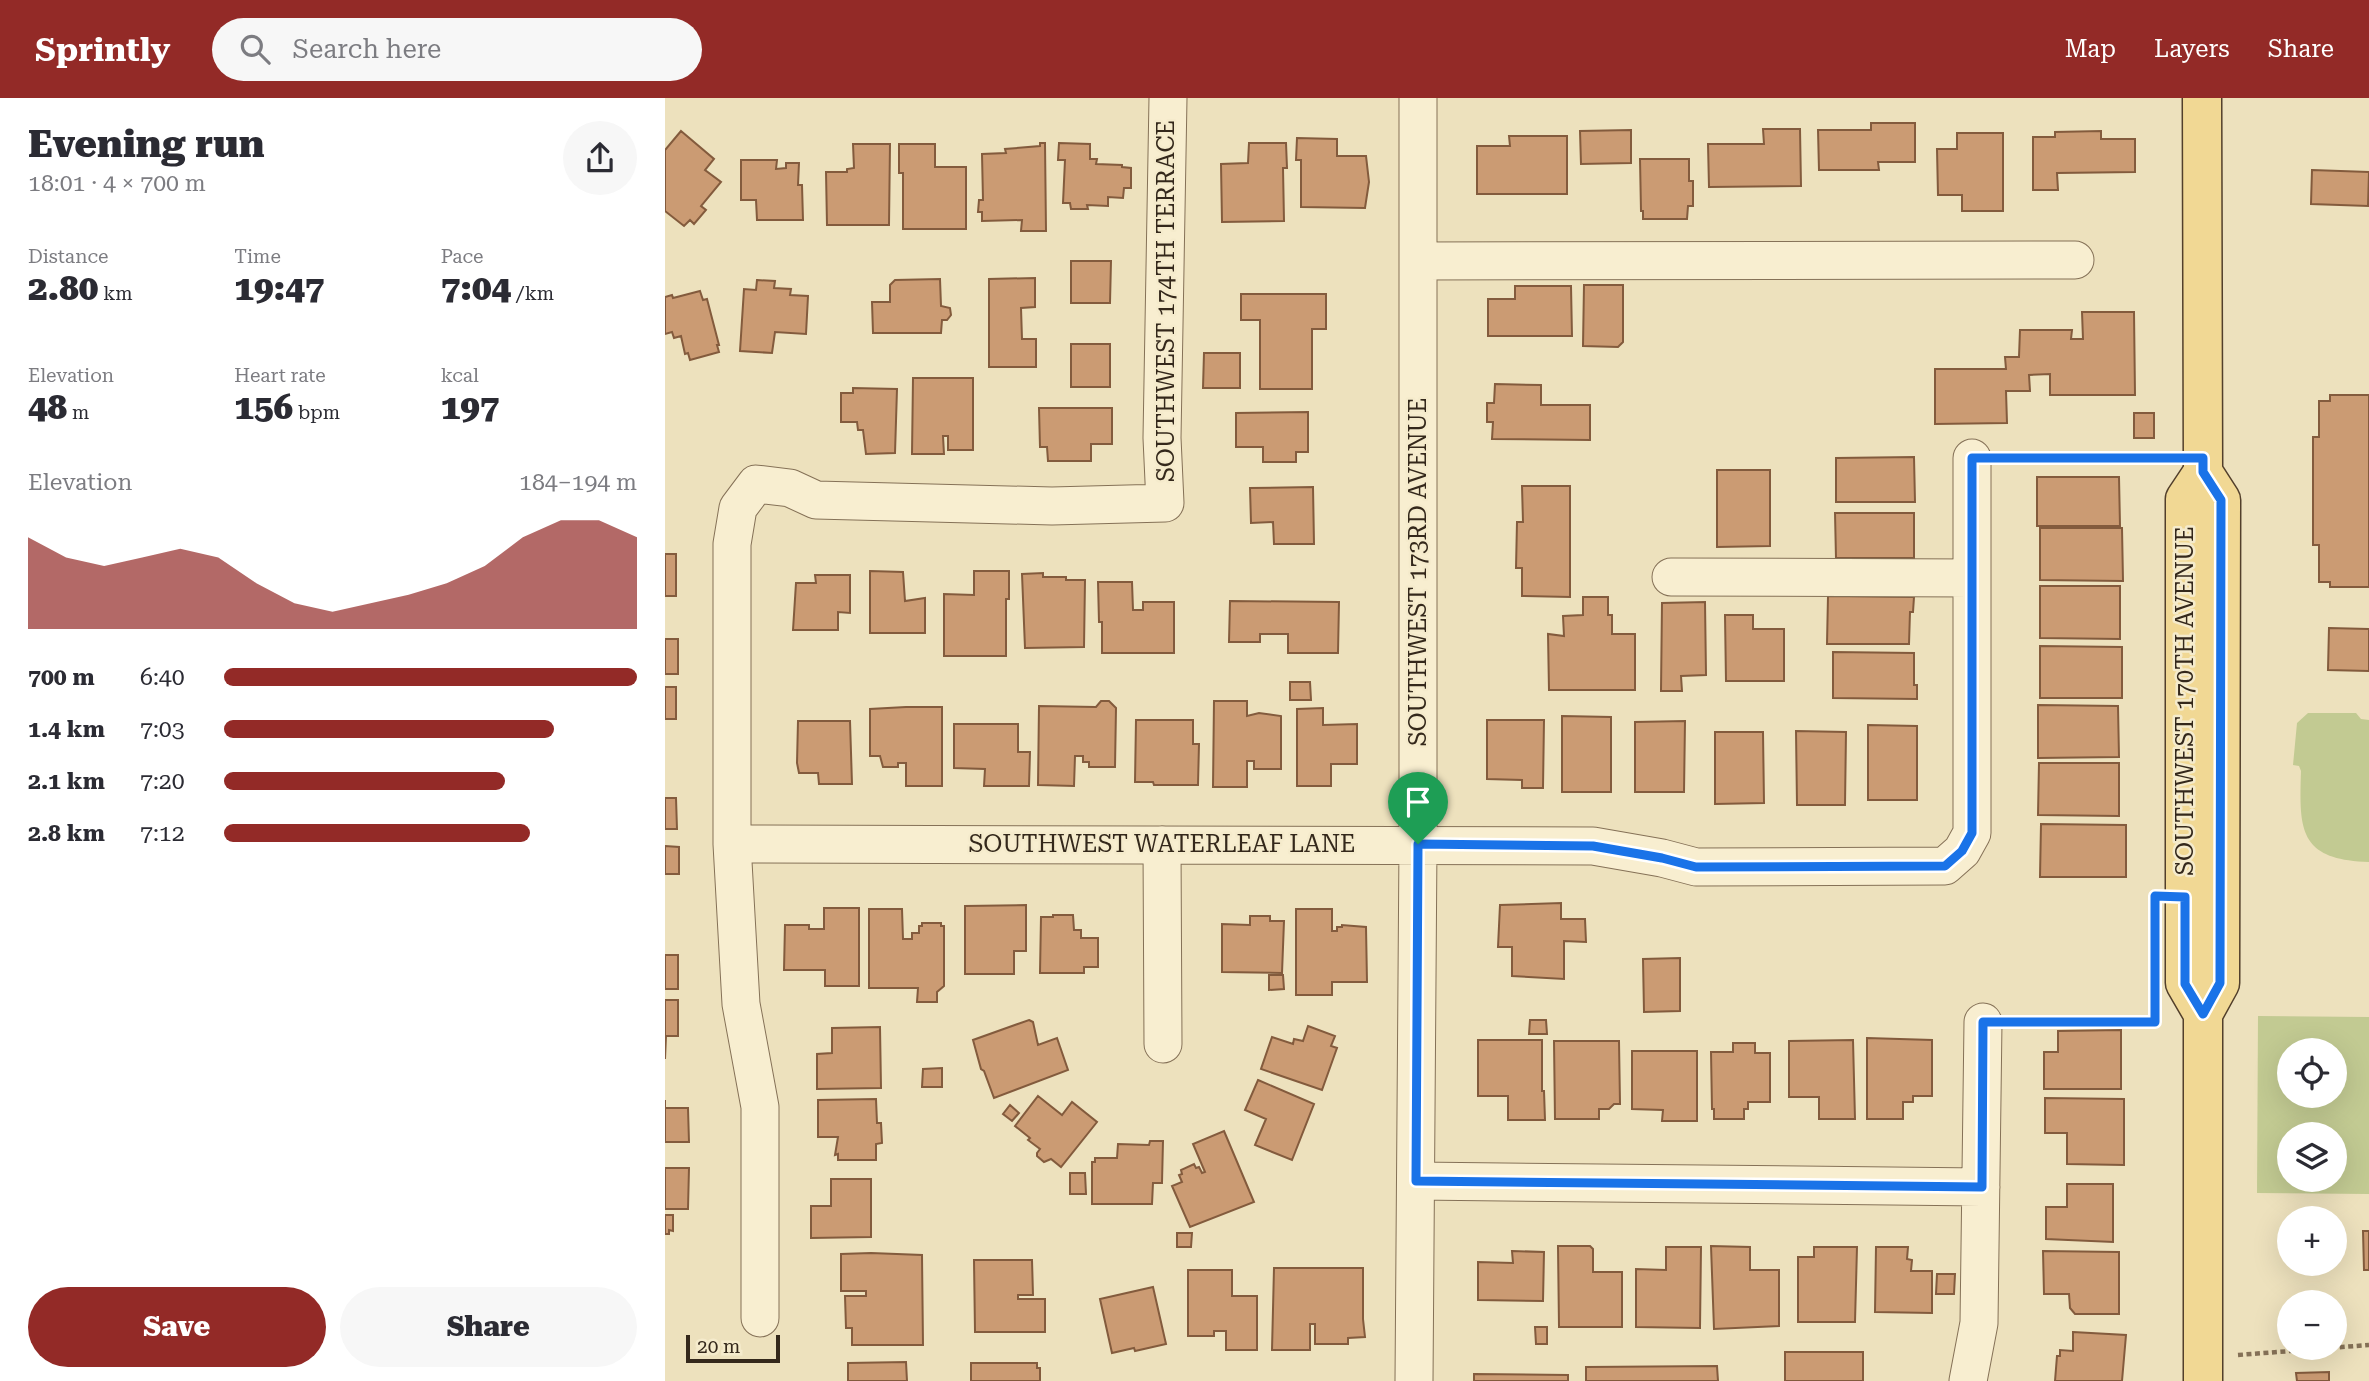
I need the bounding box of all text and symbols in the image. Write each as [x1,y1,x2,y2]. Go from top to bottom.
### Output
search box [212,18,702,81]
text: Sprintly [35,30,170,69]
icon: search [236,30,274,68]
text: Search here [292,34,441,64]
text: Map [2065,35,2116,63]
text: Layers [2154,35,2230,63]
text: Share [2268,35,2334,63]
street label: SOUTHWEST 174TH TERRACE [1152,120,1180,482]
button: share [563,121,637,195]
text: Evening run [28,122,264,166]
text: 18:01 · 4 × 700 m [28,170,206,197]
text: Distance [28,245,108,268]
text: Time [234,245,281,268]
text: Pace [441,245,484,268]
text: 2.80 [28,268,98,309]
text: 19:47 [234,268,324,309]
text: 7:04 [441,268,511,309]
text: km [98,282,133,305]
text: /km [511,282,554,305]
text: Elevation [28,364,114,387]
text: Heart rate [234,364,326,387]
text: kcal [441,364,479,387]
text: 48 [28,387,67,428]
text: 156 [234,387,293,428]
text: 197 [441,387,499,428]
street label: SOUTHWEST 173RD AVENUE [1404,398,1432,746]
text: m [67,401,89,424]
text: bpm [293,401,340,424]
text: Elevation [28,469,132,496]
text: 184–194 m [519,469,637,496]
street label: SOUTHWEST 170TH AVENUE [2171,526,2199,876]
text: 700 m [28,664,95,691]
text: 6:40 [140,664,185,691]
text: 1.4 km [28,716,105,743]
text: 7:03 [140,716,185,743]
text: 2.1 km [28,768,105,795]
text: 7:20 [140,768,185,795]
pin [1388,772,1448,844]
icon: arrive [1399,783,1437,821]
text: 2.8 km [28,820,105,847]
text: 7:12 [140,820,185,847]
street label: SOUTHWEST WATERLEAF LANE [969,830,1355,858]
map controls [2277,1038,2347,1360]
button: locate [2277,1038,2347,1108]
button: layers [2277,1122,2347,1192]
button: + [2277,1206,2347,1276]
button: Save [28,1287,326,1367]
button: Share [340,1287,637,1367]
button: − [2277,1290,2347,1360]
scale bar [686,1332,781,1364]
text: 20 m [697,1335,740,1358]

